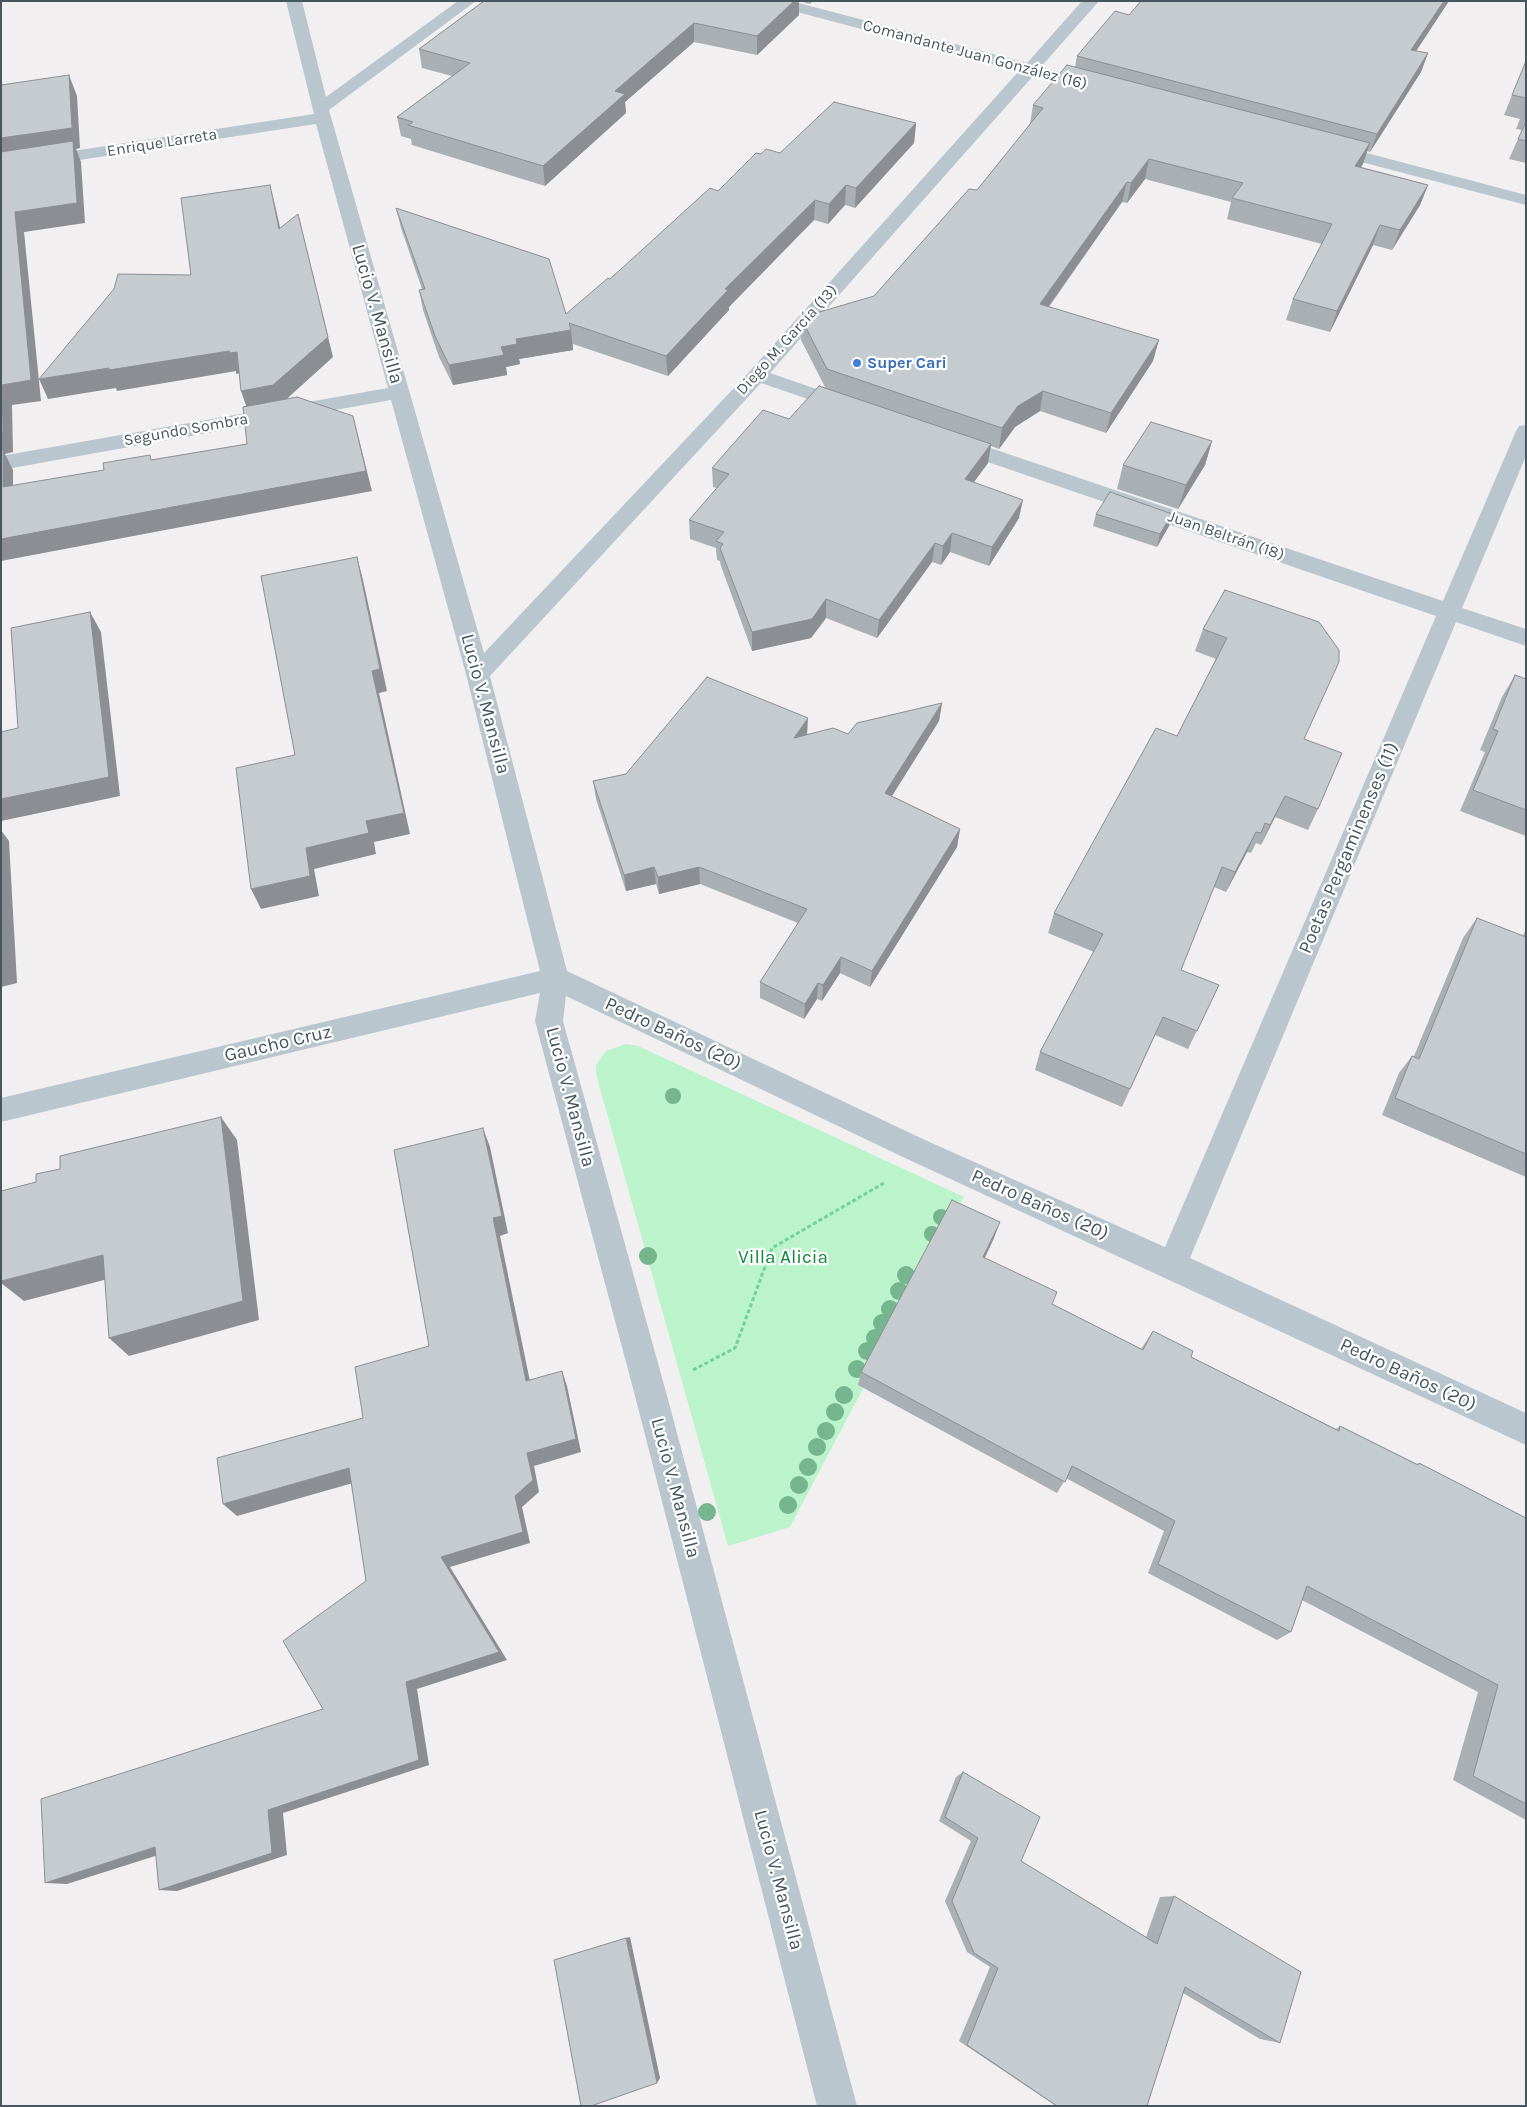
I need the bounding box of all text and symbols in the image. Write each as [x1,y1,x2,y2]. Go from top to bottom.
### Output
street label: Comandante Juan González (16) [861,16,1089,94]
street label: Enrique Larreta [106,125,218,161]
street label: Lucio V. Mansilla [346,242,408,386]
street label: Diego M. García (13) [732,281,842,399]
place label: Super Cari [867,353,947,373]
marker: Super Cari [851,357,863,369]
street label: Segundo Sombra [122,410,250,450]
street label: Juan Beltrán (18) [1165,507,1287,565]
street label: Lucio V. Mansilla [455,631,515,777]
street label: Poetas Pergaminenses (11) [1294,739,1404,957]
street label: Pedro Baños (20) [601,992,745,1076]
street label: Gaucho Cruz [222,1021,334,1067]
street label: Lucio V. Mansilla [540,1024,600,1170]
street label: Pedro Baños (20) [968,1165,1112,1245]
park label: Villa Alicia [738,1247,828,1269]
street label: Pedro Baños (20) [1336,1333,1480,1417]
street label: Lucio V. Mansilla [645,1415,705,1561]
street label: Lucio V. Mansilla [748,1807,808,1953]

